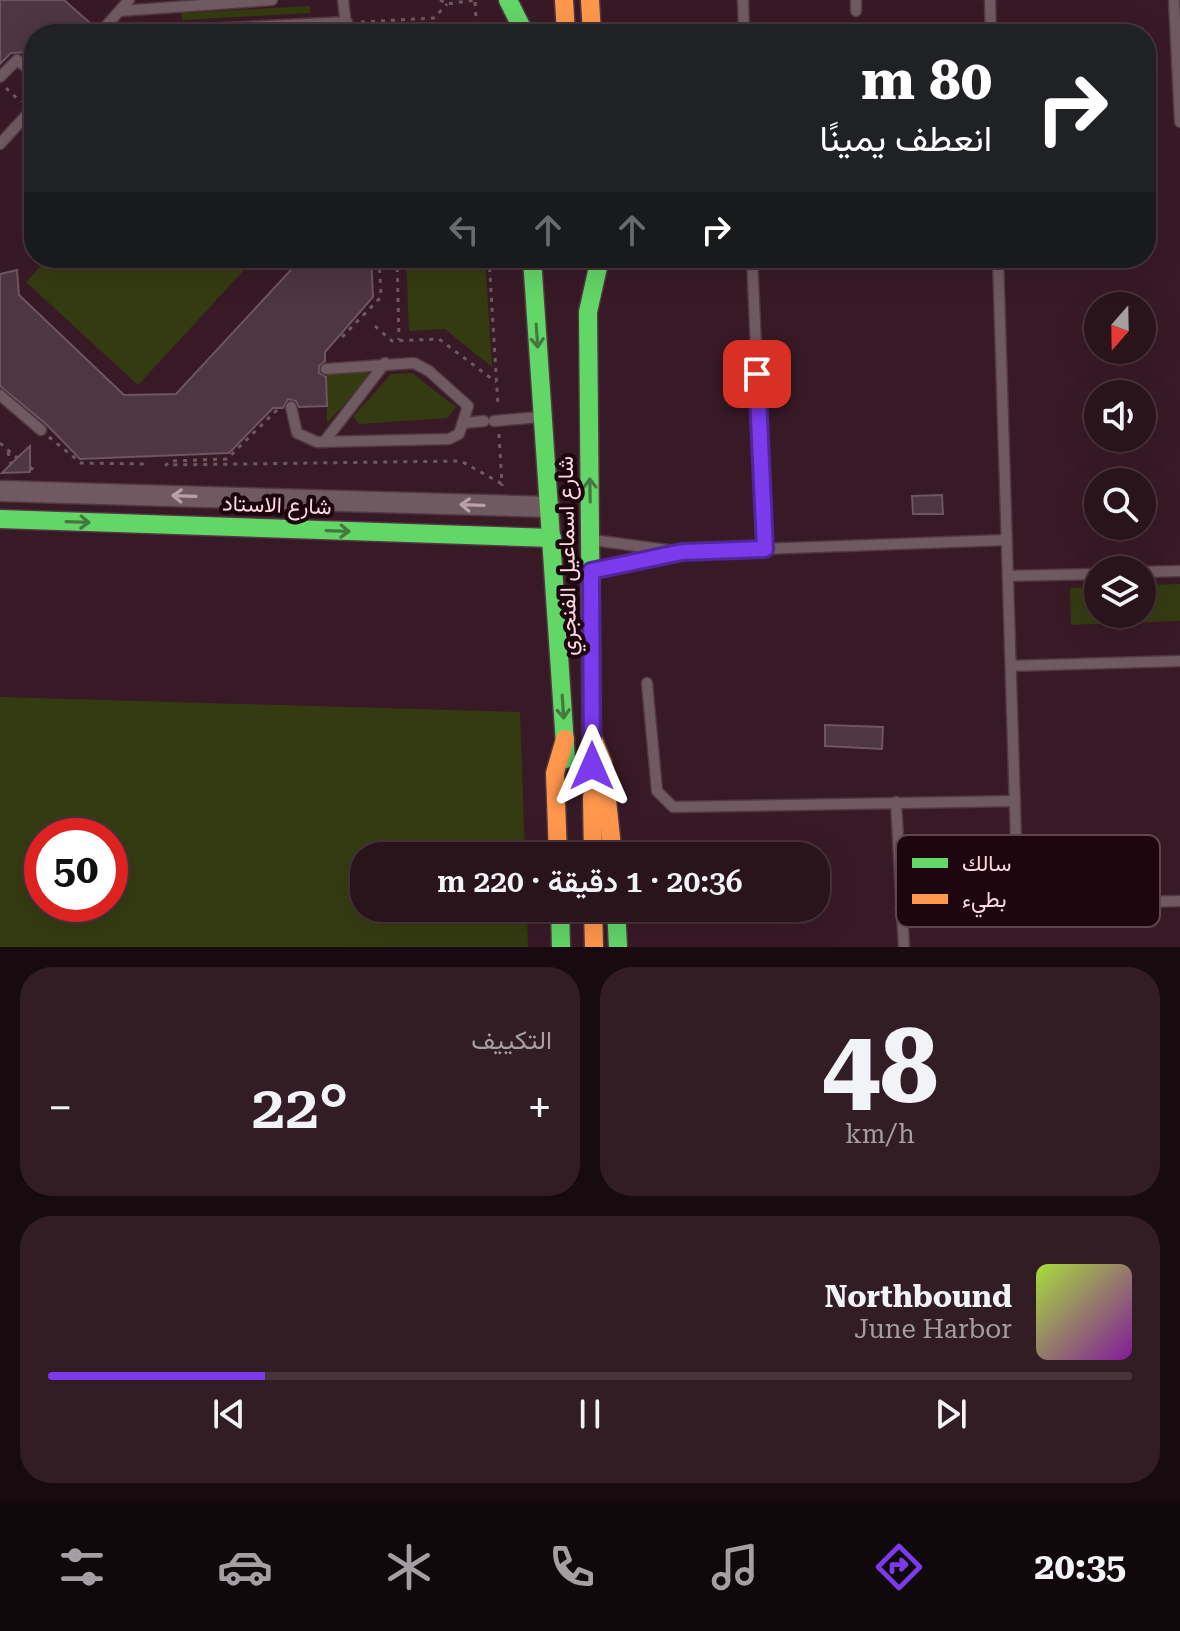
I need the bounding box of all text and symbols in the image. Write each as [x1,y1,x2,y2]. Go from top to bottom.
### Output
text: 80 m [861,47,992,113]
icon: right [1020,56,1124,160]
text: انعطف يمينًا [819,118,992,160]
icon: left [442,208,486,252]
icon: ahead [526,208,570,252]
icon: ahead [610,208,654,252]
icon: right [694,208,738,252]
north arrow [1084,292,1156,364]
map controls [1084,292,1156,628]
one-way arrow [530,322,545,349]
pin [723,340,791,408]
icon: arrive [735,352,779,396]
button: sound [1084,380,1156,452]
street label: شارع اسماعيل الفنجري [553,456,587,656]
button: search [1084,468,1156,540]
one-way arrow [582,477,598,504]
one-way arrow [171,489,198,504]
street label: شارع الاستاد [222,491,332,521]
one-way arrow [459,497,486,512]
one-way arrow [64,514,91,529]
one-way arrow [324,523,351,538]
button: layers [1084,556,1156,628]
one-way arrow [556,693,571,720]
position arrow [550,724,634,808]
speed limit sign: 50 [24,818,128,922]
legend [896,835,1160,927]
text: سالك [962,851,1011,876]
text: 20:36 · 1 دقيقة · 220 m [437,864,743,899]
text: بطيء [962,887,1007,918]
text: 48 [822,1006,938,1127]
text: التكييف [471,1025,552,1055]
text: 22° [252,1072,348,1143]
text: − [48,1082,73,1134]
text: + [527,1082,552,1134]
text: km/h [845,1119,915,1149]
text: Northbound [825,1279,1012,1314]
text: June Harbor [854,1314,1012,1344]
icon: previous [207,1392,251,1436]
icon: pause [568,1392,612,1436]
icon: next [929,1392,973,1436]
icon: filters [54,1539,110,1595]
icon: car [217,1539,273,1595]
icon: climate [381,1539,437,1595]
icon: phone [544,1539,600,1595]
icon: music [707,1539,763,1595]
icon: directions [871,1539,927,1595]
text: 20:35 [1034,1546,1126,1588]

